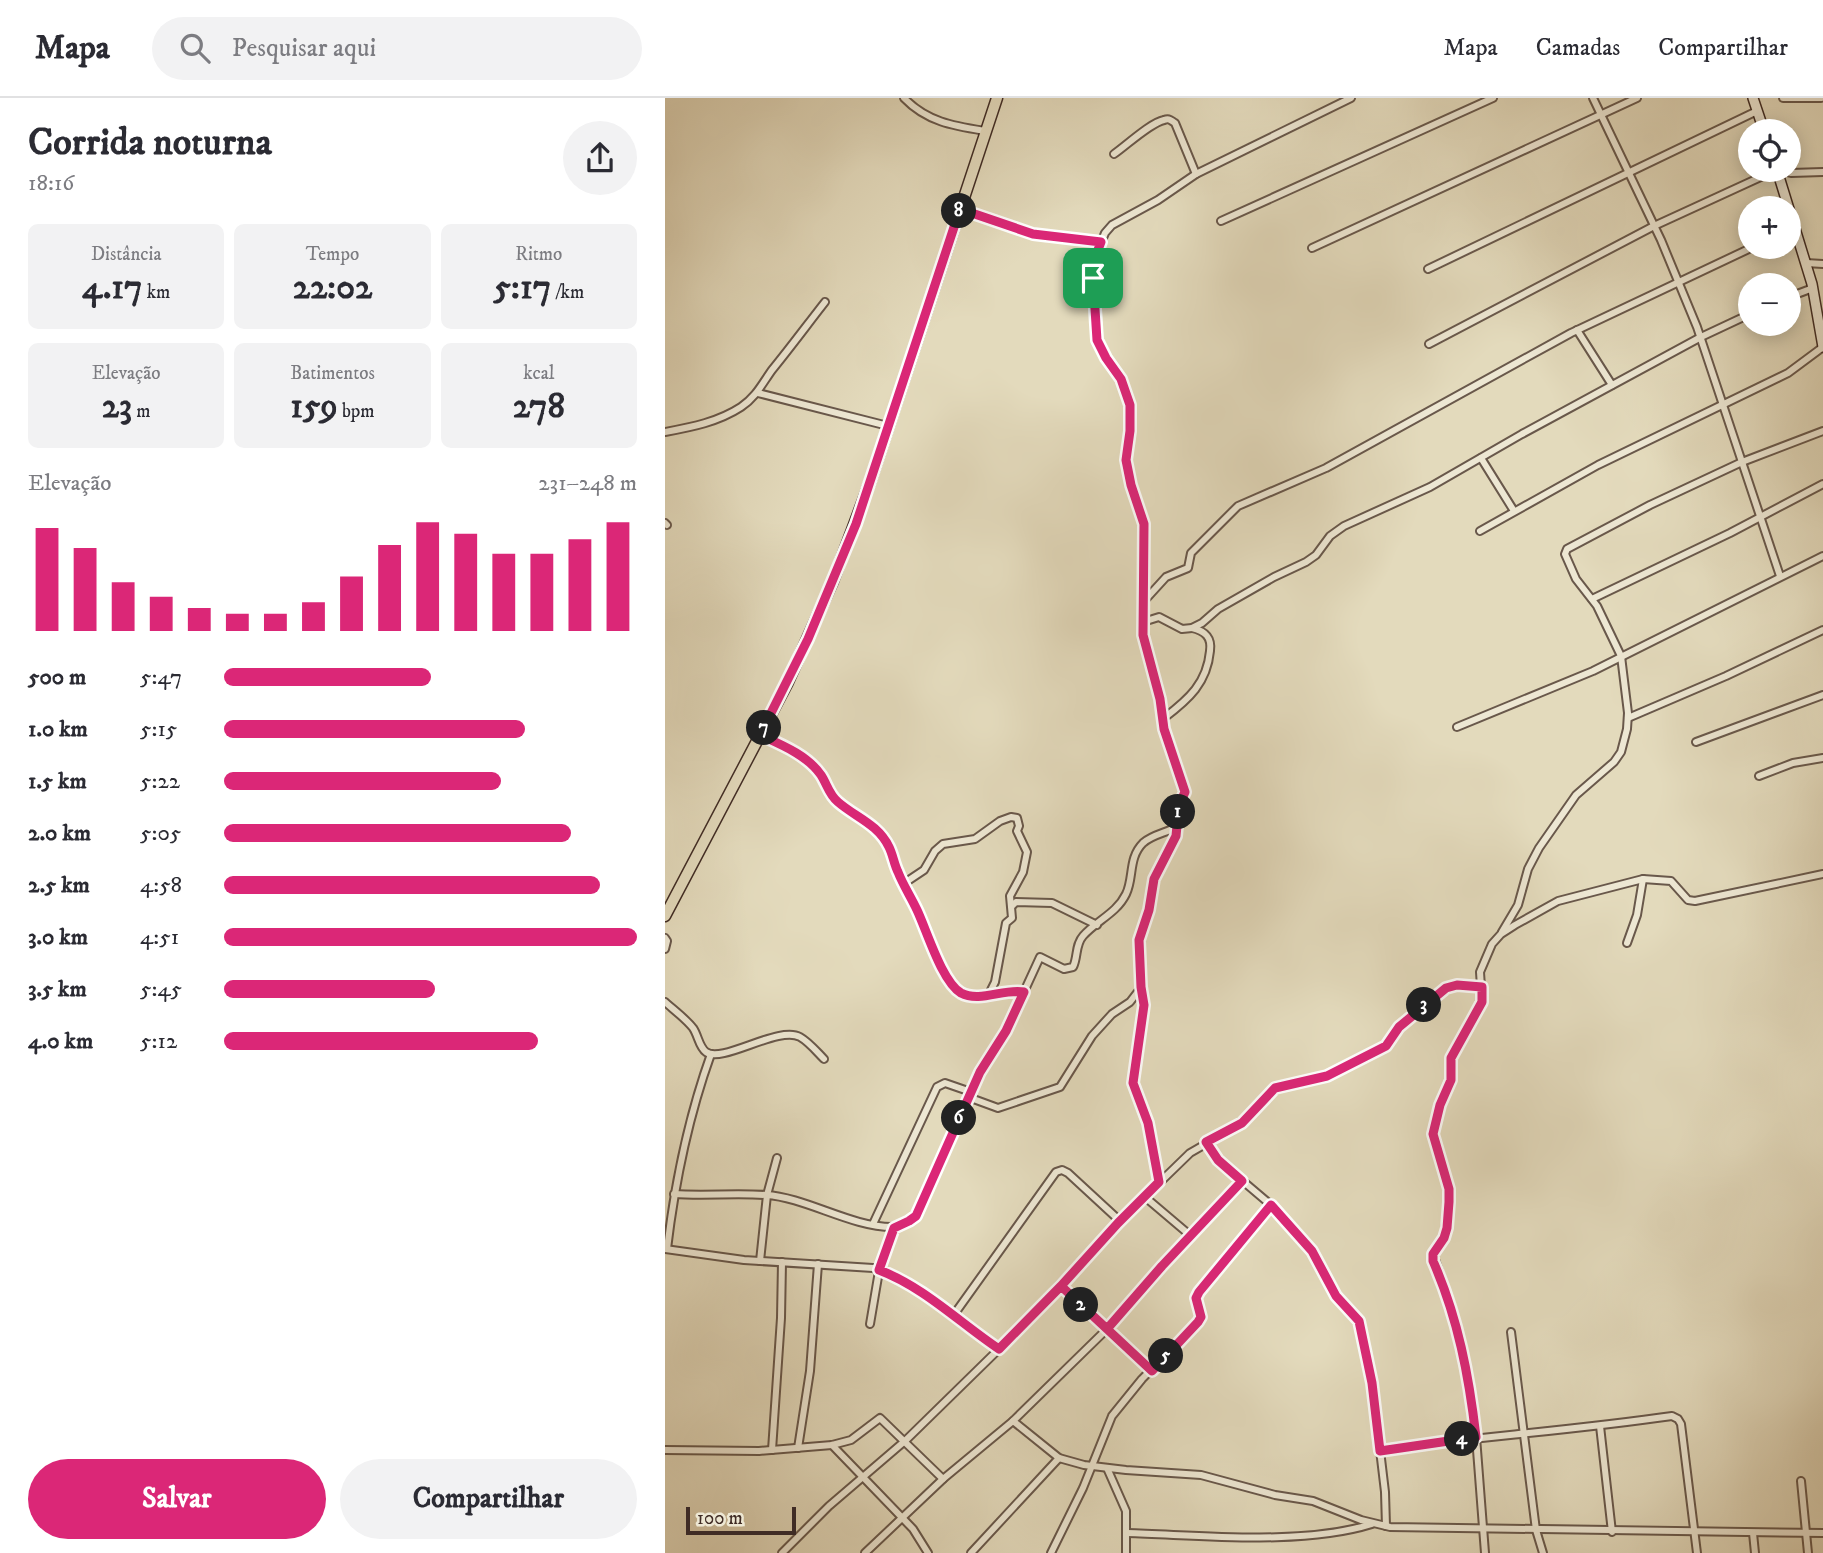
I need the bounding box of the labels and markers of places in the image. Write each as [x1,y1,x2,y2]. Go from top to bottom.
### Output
pin: 8 [941,194,977,228]
pin [1063,248,1123,308]
pin: 7 [747,710,781,746]
pin: 1 [1161,794,1195,830]
pin: 3 [1407,988,1441,1023]
pin: 6 [941,1100,977,1136]
pin: 2 [1063,1288,1099,1322]
pin: 5 [1149,1338,1183,1374]
pin: 4 [1445,1422,1479,1456]

